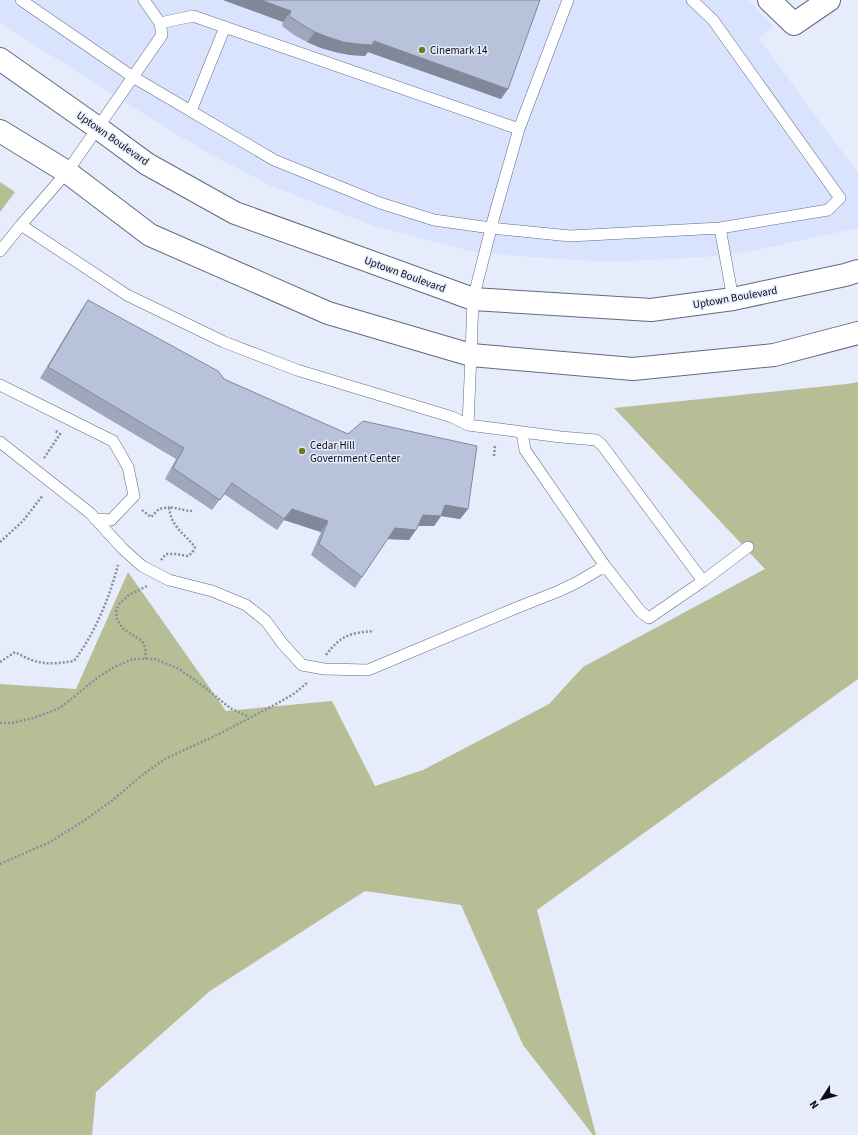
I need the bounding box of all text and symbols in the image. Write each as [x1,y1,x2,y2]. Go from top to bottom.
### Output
place label: Cinemark 14 [430,43,488,58]
marker: Cinemark 14 [417,45,427,55]
street label: Uptown Boulevard [73,108,152,169]
street label: Uptown Boulevard [362,253,448,296]
street label: Uptown Boulevard [692,283,779,312]
place label: Cedar Hill Government Center [310,438,400,466]
marker: Cedar Hill Government Center [297,446,307,456]
north arrow [802,1079,842,1119]
text: N [806,1097,823,1112]

